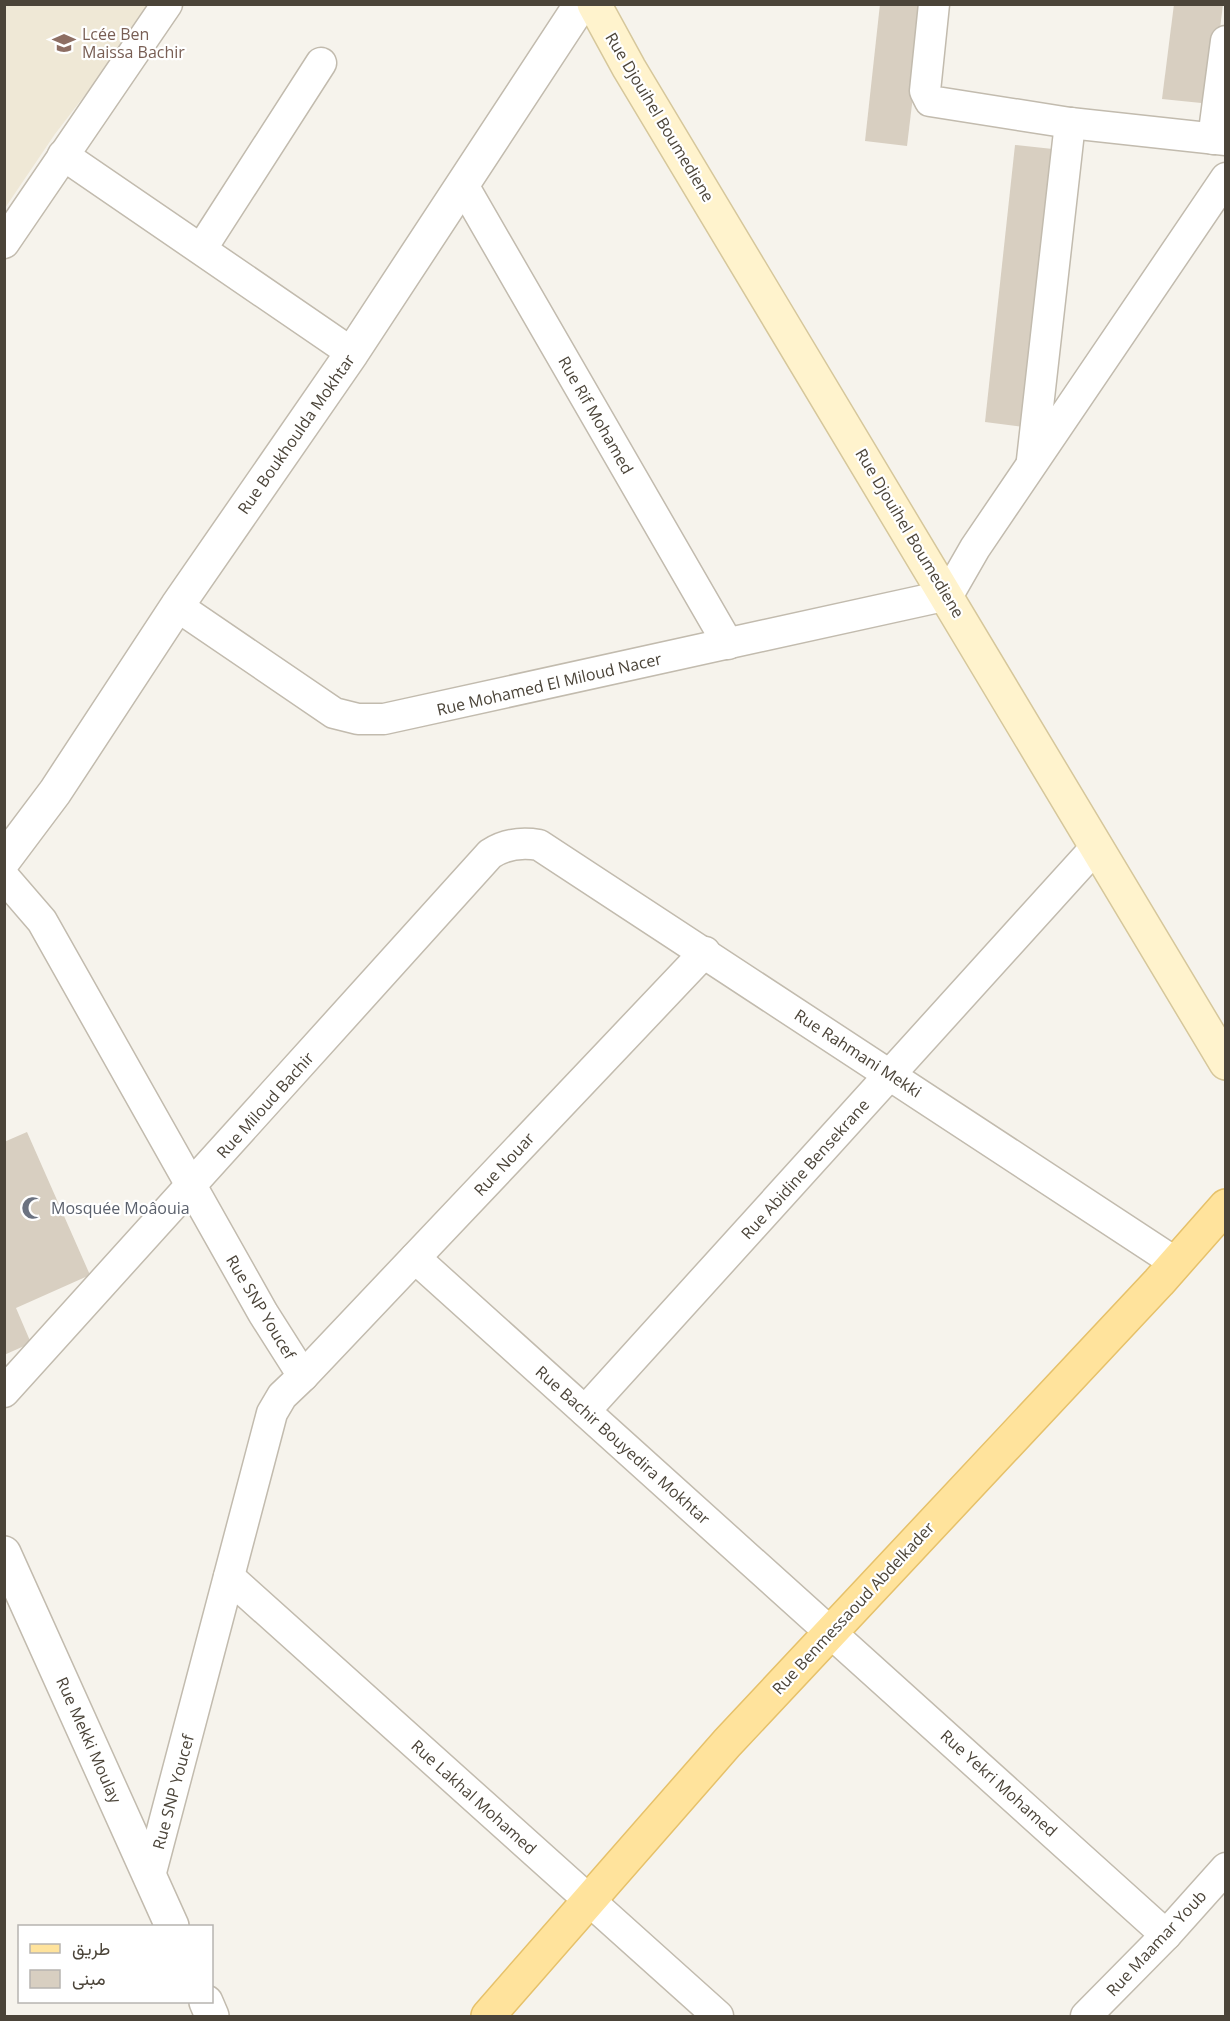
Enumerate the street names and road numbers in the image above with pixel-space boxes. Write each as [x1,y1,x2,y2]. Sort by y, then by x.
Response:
street label: Rue Djouihel Boumediene [601,28,719,206]
street label: Rue Boukhoulda Mokhtar [232,349,360,518]
street label: Rue Rif Mohamed [553,352,639,478]
street label: Rue Djouihel Boumediene [851,444,969,622]
street label: Rue Mohamed El Miloud Nacer [434,647,664,721]
street label: Rue Rahmani Mekki [790,1004,926,1102]
street label: Rue Miloud Bachir [211,1047,319,1163]
street label: Rue Abidine Bensekrane [736,1094,874,1244]
street label: Rue Nouar [469,1127,540,1201]
street label: Rue SNP Youcef [221,1251,302,1365]
street label: Rue Bachir Bouyedira Mokhtar [531,1361,715,1530]
street label: Rue Benmessaoud Abdelkader [767,1517,939,1699]
street label: Rue Mekki Moulay [51,1673,127,1807]
street label: Rue Yekri Mohamed [936,1725,1062,1841]
street label: Rue SNP Youcef [147,1731,199,1852]
street label: Rue Lakhal Mohamed [407,1735,541,1859]
street label: Rue Maamar Youb [1101,1885,1211,2001]

